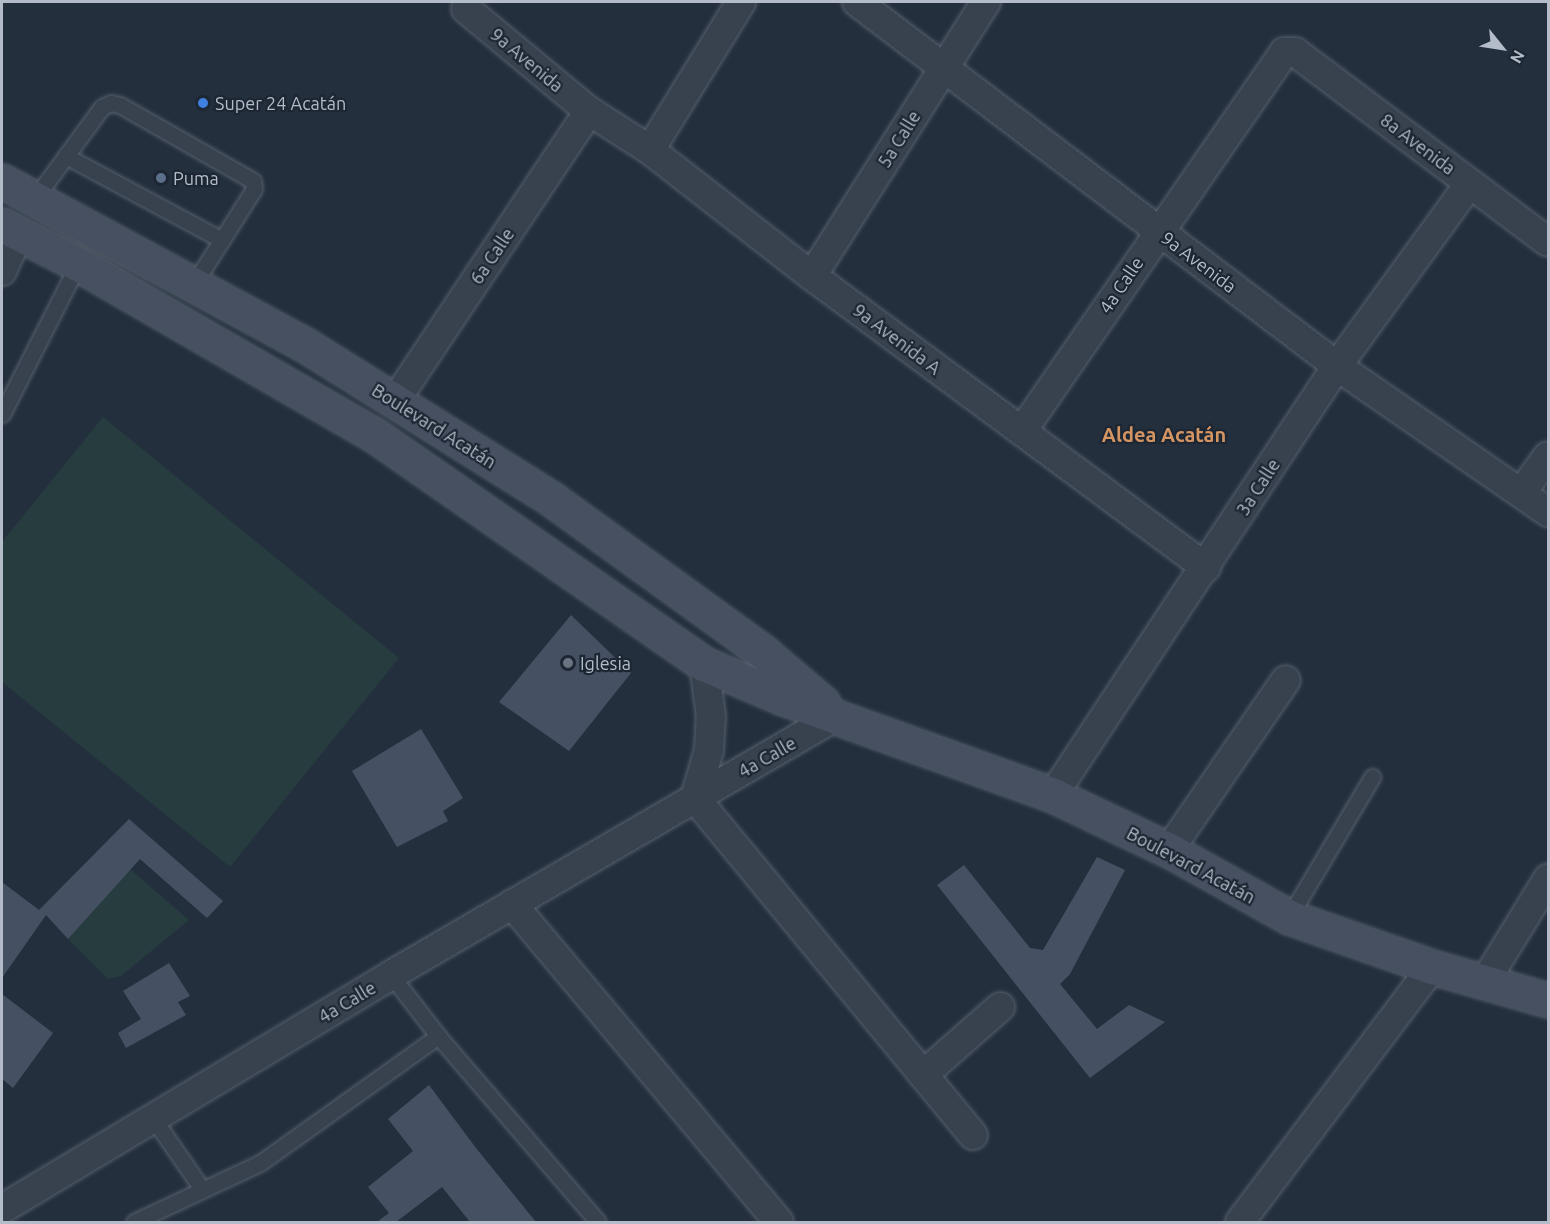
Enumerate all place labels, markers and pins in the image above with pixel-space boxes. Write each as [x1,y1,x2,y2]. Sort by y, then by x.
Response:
place label: Super 24 Acatán [215,92,346,114]
marker: Super 24 Acatán [196,96,210,110]
place label: Puma [173,167,219,189]
marker: Puma [154,171,168,185]
place label: Iglesia [580,652,631,674]
marker: Iglesia [561,656,575,670]

